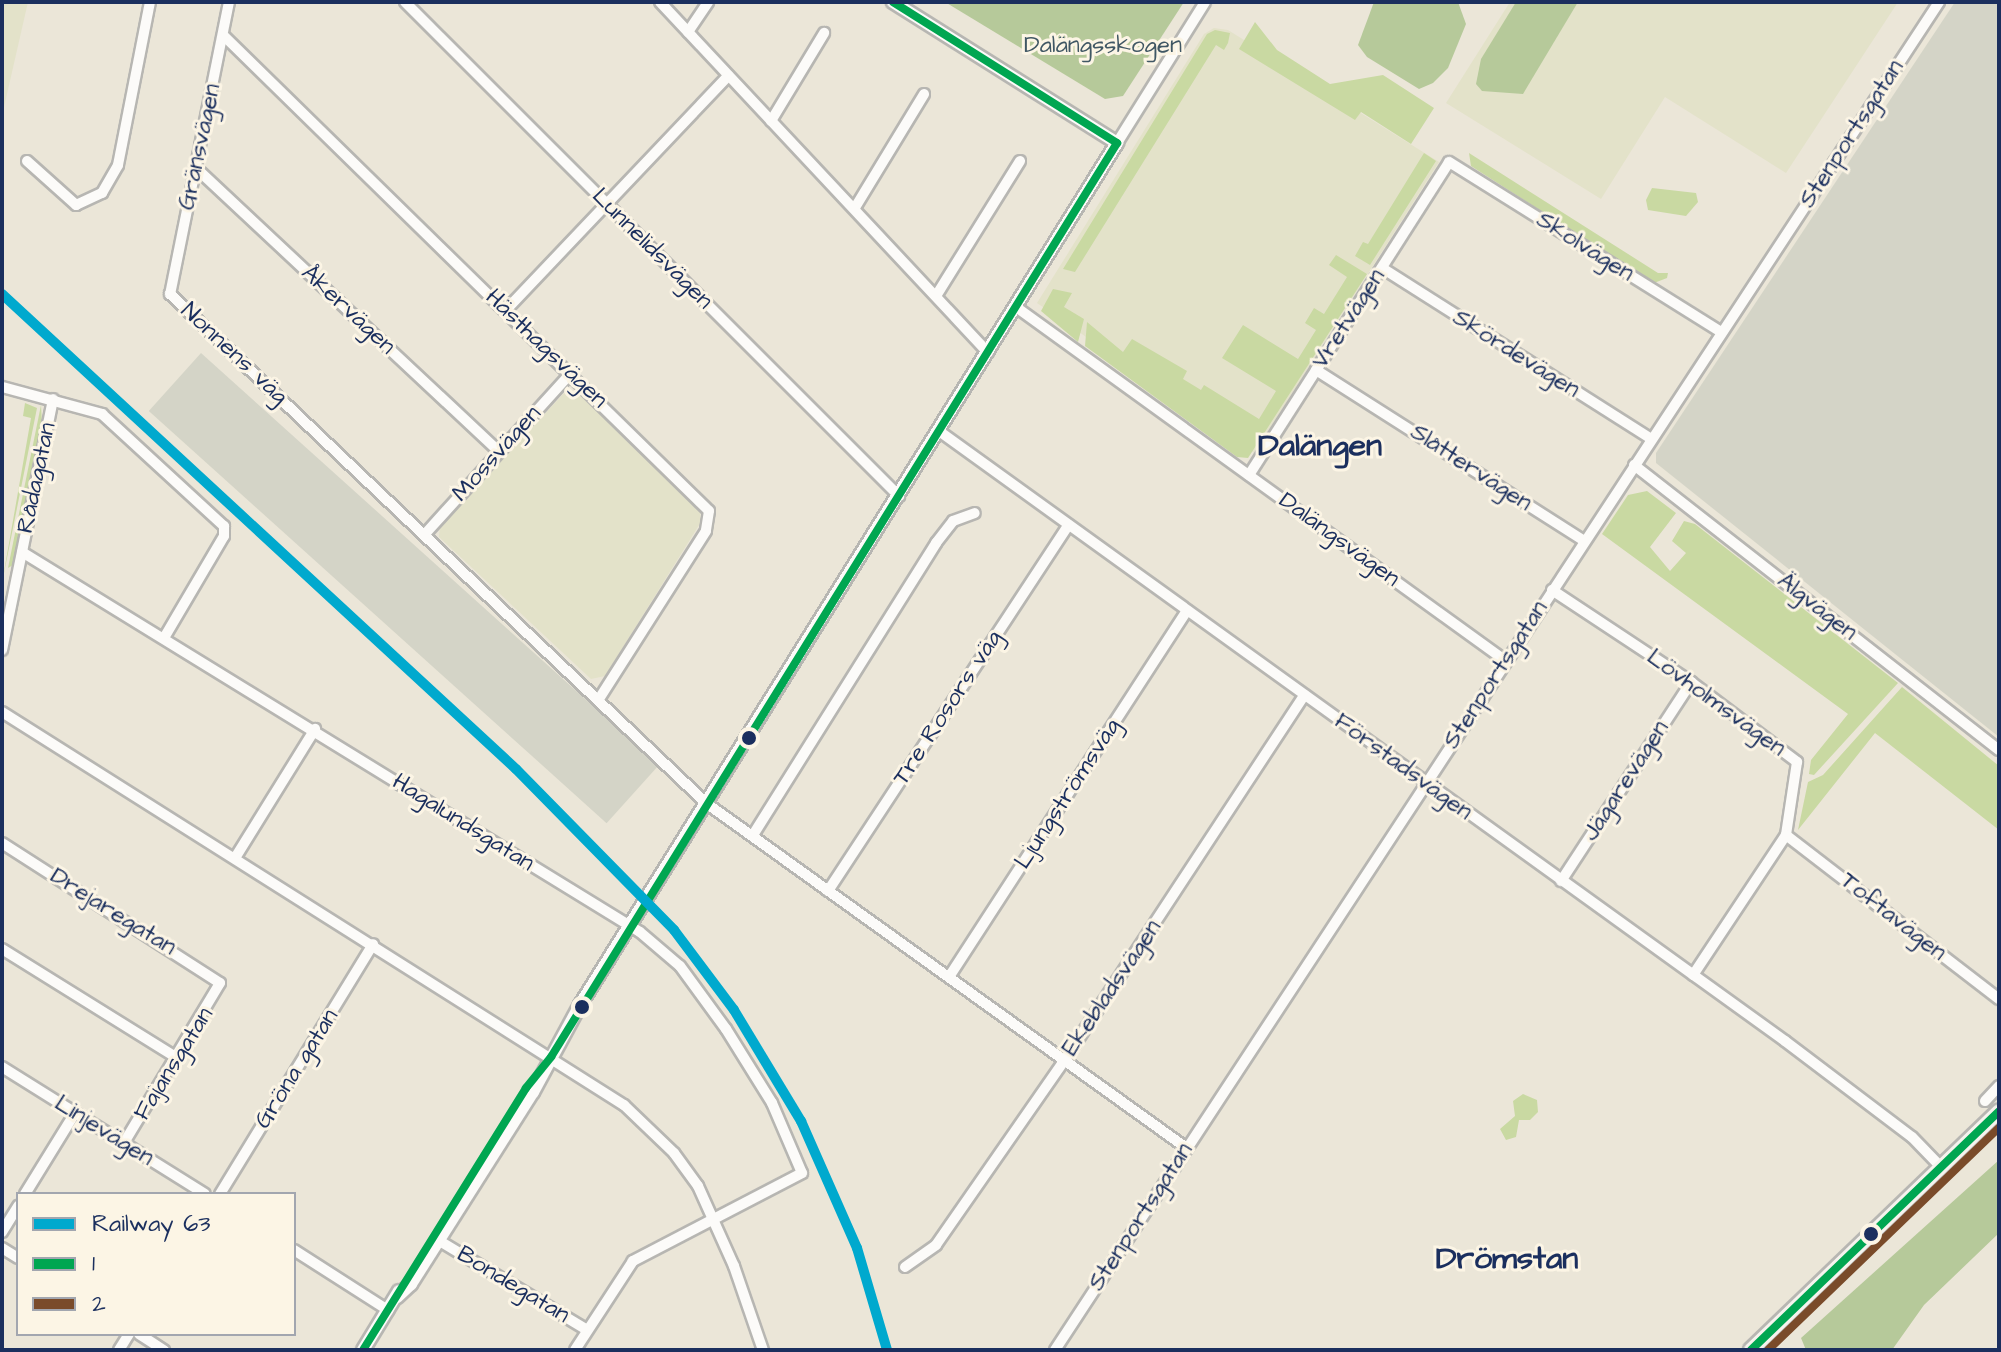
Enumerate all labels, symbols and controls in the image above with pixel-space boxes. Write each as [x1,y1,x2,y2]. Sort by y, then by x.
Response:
park label: Dalängsskogen [1024,32,1182,60]
street label: Stenportsgatan [1794,55,1910,213]
street label: Gränsvägen [173,81,227,213]
street label: Lunnelidsvägen [585,182,719,316]
street label: Skolvägen [1531,206,1639,288]
street label: Åkervägen [295,259,401,361]
street label: Vretvägen [1306,264,1392,374]
street label: Hästhagsvägen [479,283,613,415]
street label: Nonnens väg [174,297,294,411]
street label: Skördevägen [1447,304,1585,404]
street label: Mossvägen [446,400,548,508]
street label: Slåttervägen [1405,418,1537,518]
street label: Rådagatan [11,420,63,536]
district label: Dalängen [1258,427,1382,465]
street label: Dalängsvägen [1273,487,1405,593]
street label: Älgvägen [1771,567,1863,647]
street label: Stenportsgatan [1438,596,1554,754]
street label: Tre Rosors väg [887,625,1009,791]
street label: Lövholmsvägen [1641,643,1791,763]
street label: Förstadsvägen [1328,707,1478,827]
street label: Ljungströmsväg [1009,713,1127,875]
street label: Jägarevägen [1576,715,1676,847]
unlabelled marker [741,730,757,746]
street label: Hagalundsgatan [387,768,539,878]
street label: Drejaregatan [45,862,181,962]
street label: Toftavägen [1834,867,1952,967]
street label: Ekebladsvägen [1056,915,1168,1061]
unlabelled marker [574,999,590,1015]
street label: Fajansgatan [128,1002,220,1126]
street label: Gröna gatan [249,1004,345,1134]
street label: Linjevägen [49,1089,159,1173]
street label: Stenportsgatan [1083,1138,1199,1296]
legend [16,1192,296,1336]
text: Railway 63 [92,1207,210,1241]
unlabelled marker [1863,1226,1879,1242]
street label: Bondegatan [451,1240,575,1330]
district label: Drömstan [1436,1240,1578,1278]
text: 1 [92,1247,95,1281]
text: 2 [92,1287,106,1321]

